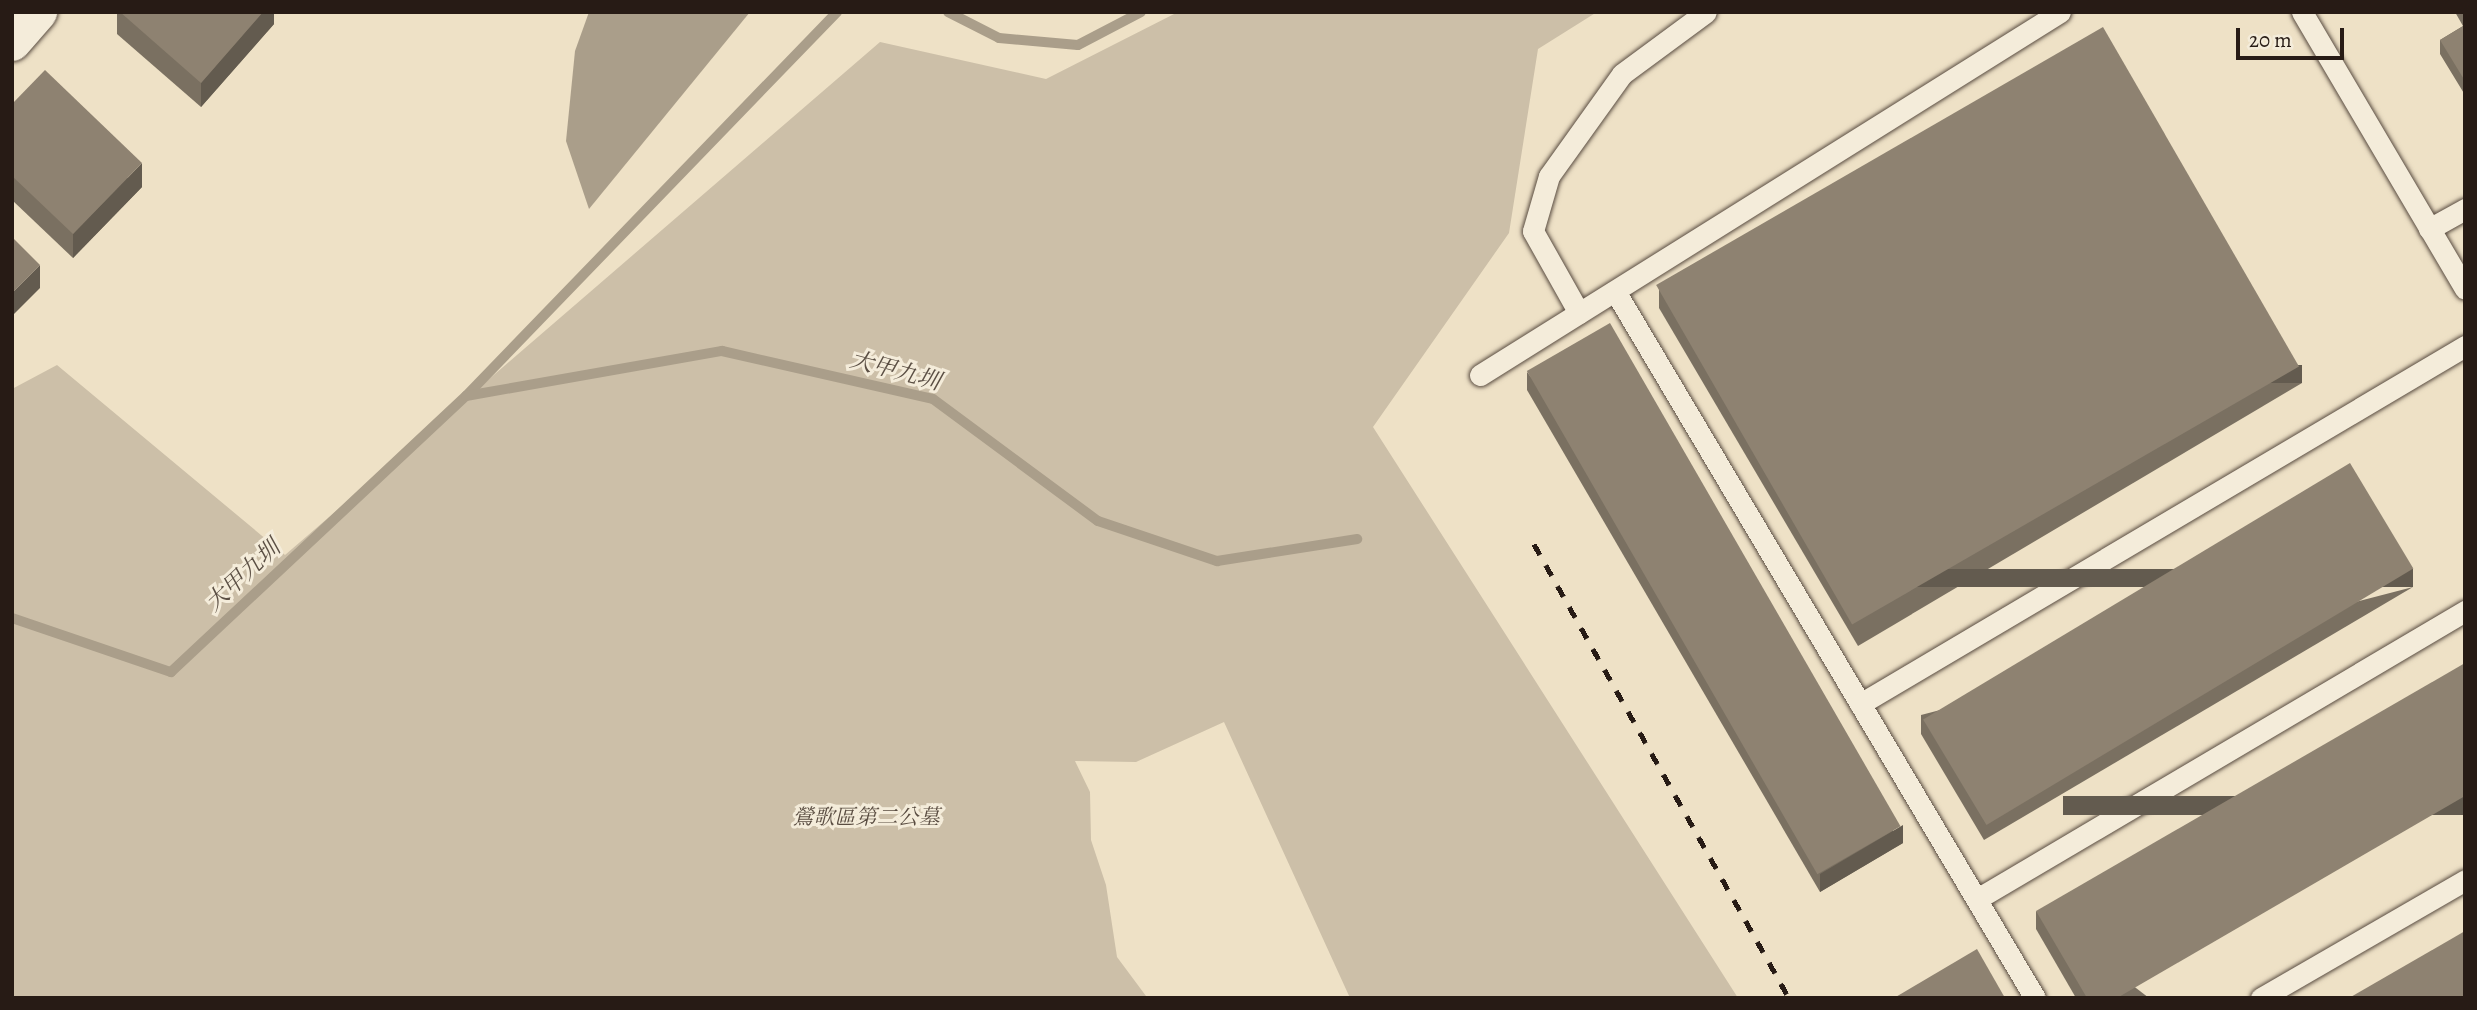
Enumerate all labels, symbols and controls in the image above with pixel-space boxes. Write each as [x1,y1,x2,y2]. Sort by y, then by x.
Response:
scale bar [2239,14,2348,58]
text: 20 m [2249,26,2292,54]
water label: 大甲九圳 [847,346,943,396]
water label: 大甲九圳 [200,535,286,617]
park label: 鶯歌區第二公墓 [793,804,939,830]

